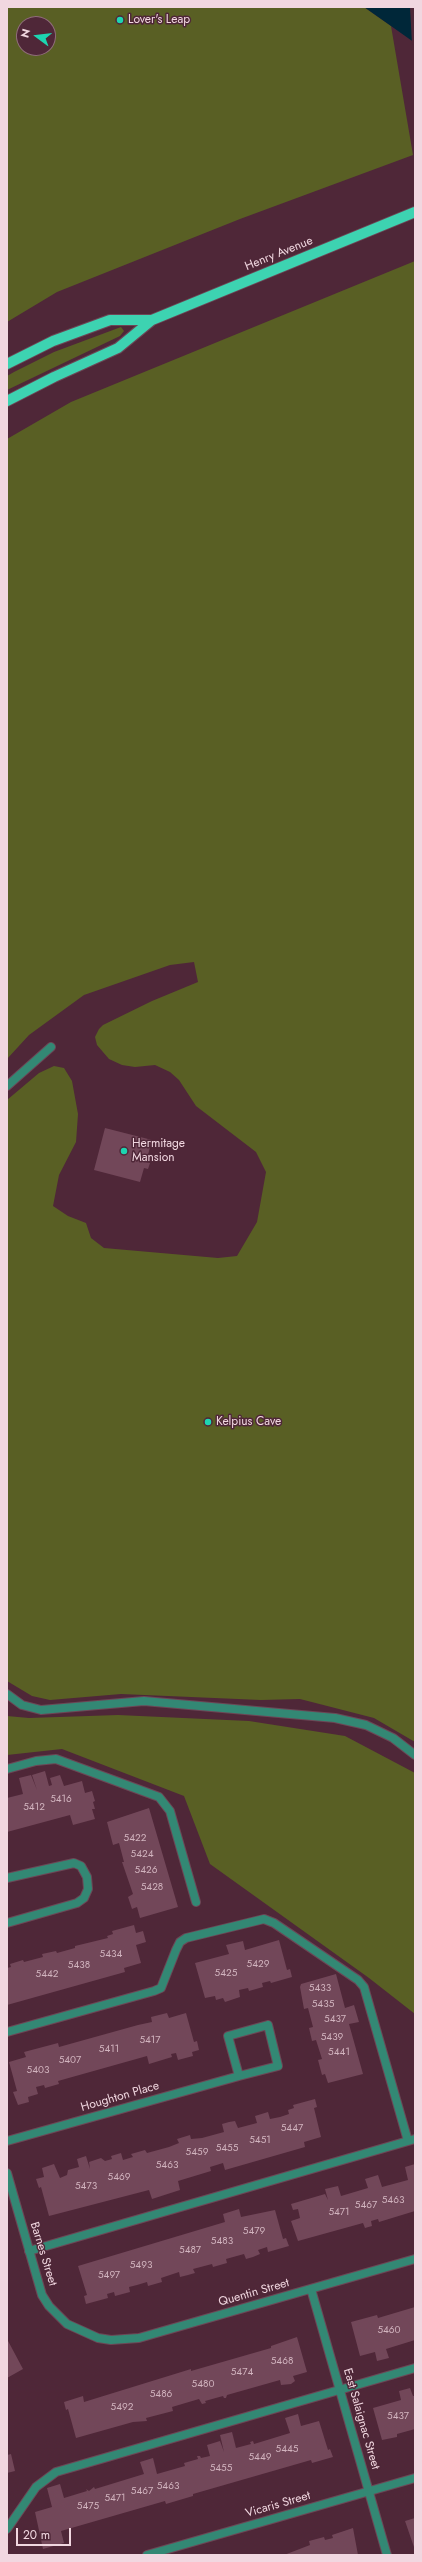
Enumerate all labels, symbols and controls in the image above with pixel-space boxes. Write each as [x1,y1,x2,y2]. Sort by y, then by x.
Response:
place label: Lover's Leap [128,13,190,27]
marker: Lover's Leap [115,15,125,25]
north arrow [16,16,56,56]
text: N [17,27,34,39]
street label: Henry Avenue [243,234,315,274]
place label: Hermitage Mansion [132,1137,185,1165]
marker: Hermitage Mansion [119,1146,129,1156]
place label: Kelpius Cave [216,1415,281,1429]
marker: Kelpius Cave [203,1417,213,1427]
house number: 5416 [50,1794,72,1806]
house number: 5412 [23,1802,45,1814]
house number: 5422 [124,1833,146,1845]
house number: 5424 [131,1849,153,1861]
house number: 5426 [135,1865,157,1877]
house number: 5428 [141,1882,163,1894]
house number: 5434 [100,1949,122,1961]
house number: 5429 [247,1959,269,1971]
house number: 5438 [68,1960,90,1972]
house number: 5425 [215,1968,237,1980]
house number: 5442 [36,1969,58,1981]
house number: 5433 [309,1983,331,1995]
house number: 5435 [312,1999,334,2011]
house number: 5437 [324,2014,346,2026]
house number: 5439 [321,2032,343,2044]
house number: 5417 [139,2035,161,2047]
house number: 5411 [99,2044,119,2056]
house number: 5441 [328,2047,350,2059]
house number: 5407 [59,2055,81,2067]
house number: 5403 [27,2065,49,2077]
street label: Houghton Place [79,2079,161,2115]
house number: 5447 [281,2123,303,2135]
house number: 5451 [249,2135,271,2147]
house number: 5455 [216,2143,238,2155]
house number: 5459 [186,2147,208,2159]
house number: 5463 [156,2160,178,2172]
house number: 5469 [108,2172,130,2184]
house number: 5473 [75,2181,97,2193]
house number: 5463 [382,2195,404,2207]
house number: 5467 [355,2200,377,2212]
house number: 5471 [328,2207,350,2219]
street label: Barnes Street [26,2220,60,2288]
house number: 5479 [243,2226,265,2238]
house number: 5483 [211,2236,233,2248]
house number: 5487 [179,2245,201,2257]
house number: 5493 [130,2260,152,2272]
house number: 5497 [98,2270,120,2282]
street label: Quentin Street [217,2276,291,2310]
house number: 5460 [377,2325,401,2337]
house number: 5468 [271,2356,293,2368]
house number: 5474 [231,2367,253,2379]
street label: East Salaignac Street [340,2367,382,2471]
house number: 5480 [192,2379,214,2391]
house number: 5486 [150,2389,172,2401]
house number: 5492 [111,2402,133,2414]
house number: 5437 [387,2411,409,2423]
house number: 5445 [276,2444,298,2456]
house number: 5449 [248,2452,272,2464]
house number: 5455 [210,2463,232,2475]
house number: 5463 [157,2481,179,2493]
house number: 5467 [131,2486,153,2498]
street label: Vicaris Street [244,2489,312,2521]
house number: 5471 [104,2493,126,2505]
house number: 5475 [77,2501,99,2513]
scale bar [18,2520,73,2546]
text: 20 m [23,2526,50,2544]

